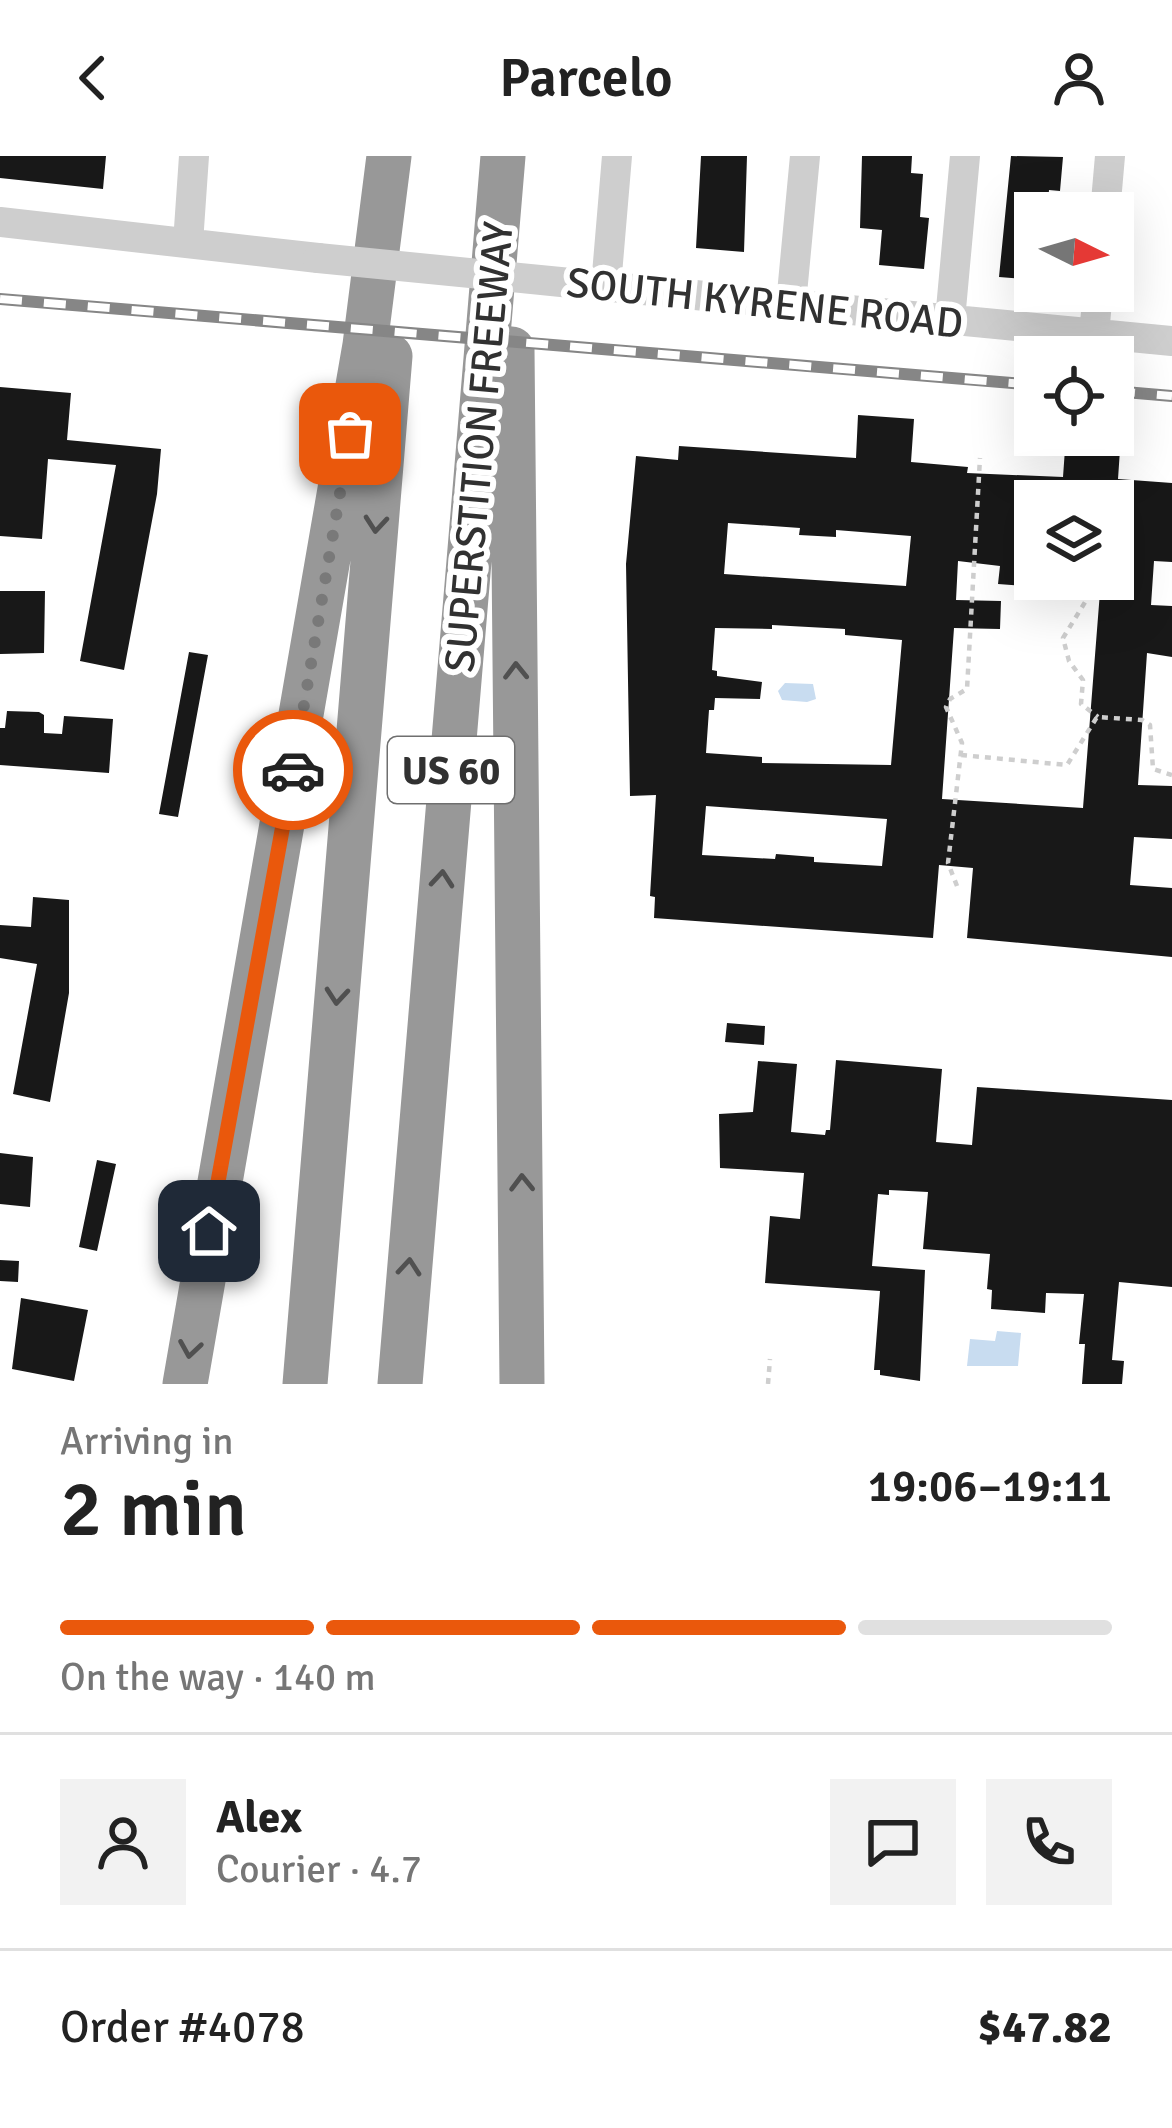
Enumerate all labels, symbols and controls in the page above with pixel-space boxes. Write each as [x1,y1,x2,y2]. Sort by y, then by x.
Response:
icon: back [60,45,126,111]
text: Parcelo [499,45,673,112]
icon: person [1046,45,1112,111]
north arrow [1014,192,1134,312]
map controls [1014,192,1134,600]
street label: SUPERSTITION FREEWAY [434,220,525,674]
street label: SOUTH KYRENE ROAD [564,257,966,350]
button: locate [1014,336,1134,456]
pin [299,383,401,485]
icon: bag [317,401,383,467]
button: layers [1014,480,1134,600]
one-way arrow [364,515,389,534]
one-way arrow [503,661,529,679]
courier [233,710,353,830]
icon: car [260,737,326,803]
road number: US 60 [388,737,514,803]
one-way arrow [429,869,454,888]
one-way arrow [325,987,350,1006]
one-way arrow [509,1173,535,1191]
pin [158,1180,260,1282]
icon: home [176,1198,242,1264]
one-way arrow [396,1257,422,1276]
one-way arrow [179,1339,204,1359]
text: Arriving in [60,1417,234,1465]
text: 19:06–19:11 [868,1459,1112,1514]
text: 2 min [60,1462,247,1558]
text: On the way · 140 m [60,1653,376,1701]
button: person [60,1779,186,1905]
button: chat [830,1779,956,1905]
button: phone [986,1779,1112,1905]
text: Alex [216,1790,302,1845]
text: Courier · 4.7 [216,1845,422,1893]
text: Order #4078 [60,2000,305,2055]
text: $47.82 [978,2000,1112,2055]

